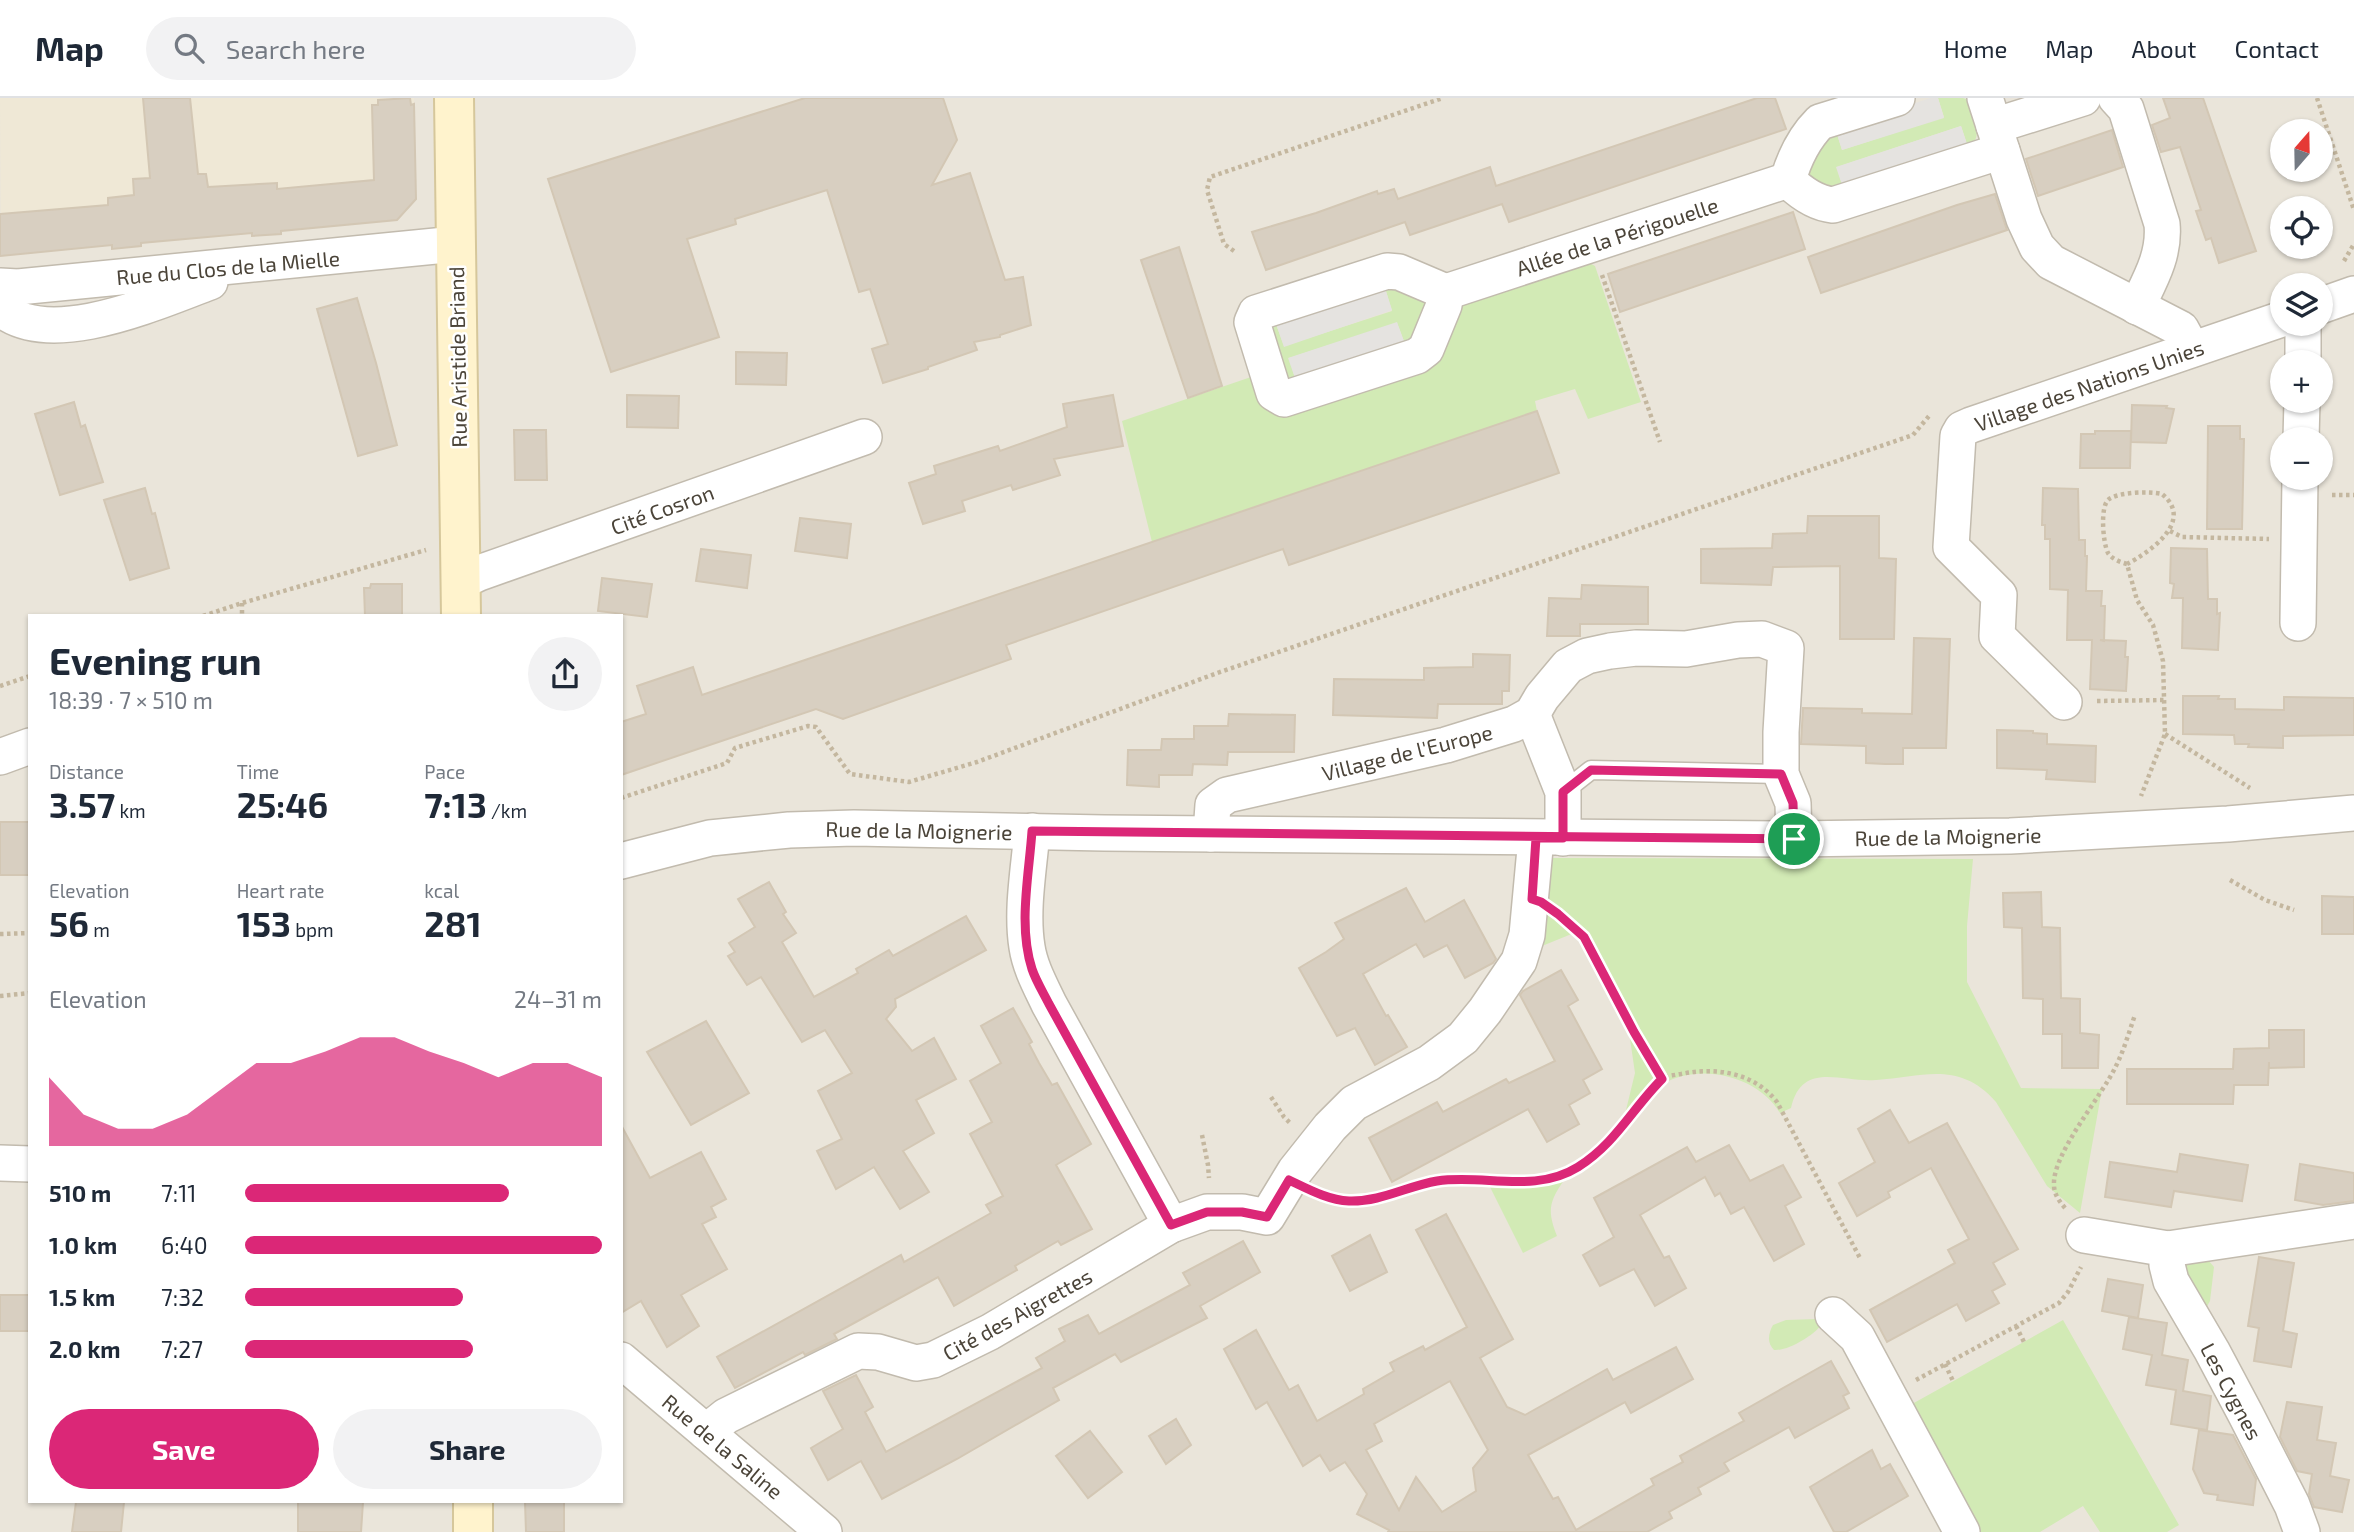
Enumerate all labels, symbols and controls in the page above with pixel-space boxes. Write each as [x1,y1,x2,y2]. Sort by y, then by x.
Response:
search box [146,17,636,80]
text: Map [35,28,104,68]
icon: search [170,29,208,67]
text: Search here [226,33,365,64]
text: Home [1944,34,2007,63]
text: Map [2045,34,2093,63]
text: About [2131,34,2197,63]
text: Contact [2235,34,2319,63]
north arrow [2270,119,2333,182]
map controls [2270,119,2333,490]
street label: Allée de la Périgouelle [1513,192,1721,280]
button: locate [2270,196,2333,259]
street label: Rue du Clos de la Mielle [115,245,341,289]
street label: Rue Aristide Briand [443,266,471,448]
button: layers [2270,273,2333,336]
street label: Village des Nations Unies [1971,334,2207,436]
button: + [2270,350,2333,413]
button: − [2270,427,2333,490]
street label: Cité Cosron [607,479,717,539]
text: Evening run [49,637,262,683]
button: share [528,637,602,711]
text: 18:39 · 7 × 510 m [49,686,213,714]
street label: Village de l'Europe [1319,719,1495,785]
text: Distance [49,760,124,783]
text: Time [237,760,279,783]
text: Pace [424,760,465,783]
text: 3.57 [49,783,115,825]
text: 25:46 [237,783,328,825]
text: 7:13 [424,783,487,825]
text: km [115,799,146,822]
text: /km [487,799,527,822]
pin [1764,809,1824,869]
street label: Rue de la Moignerie [825,816,1013,844]
icon: arrive [1775,820,1813,858]
street label: Rue de la Moignerie [1854,822,2042,850]
text: Elevation [49,879,130,902]
text: Heart rate [237,879,325,902]
text: kcal [424,879,459,902]
text: 56 [49,902,89,944]
text: 153 [237,902,291,944]
text: 281 [424,902,482,944]
text: m [89,918,110,941]
text: bpm [291,918,334,941]
text: Elevation [49,985,147,1013]
text: 24–31 m [514,985,602,1013]
text: 510 m [49,1179,111,1207]
text: 7:11 [161,1179,197,1207]
text: 1.0 km [49,1231,117,1259]
text: 6:40 [161,1231,208,1259]
street label: Cité des Aigrettes [938,1263,1096,1365]
text: 1.5 km [49,1283,115,1311]
text: 7:32 [161,1283,204,1311]
text: 2.0 km [49,1335,121,1363]
text: 7:27 [161,1335,203,1363]
street label: Les Cygnes [2196,1338,2268,1444]
street label: Rue de la Saline [658,1388,788,1504]
button: Save [49,1409,319,1489]
button: Share [333,1409,602,1489]

